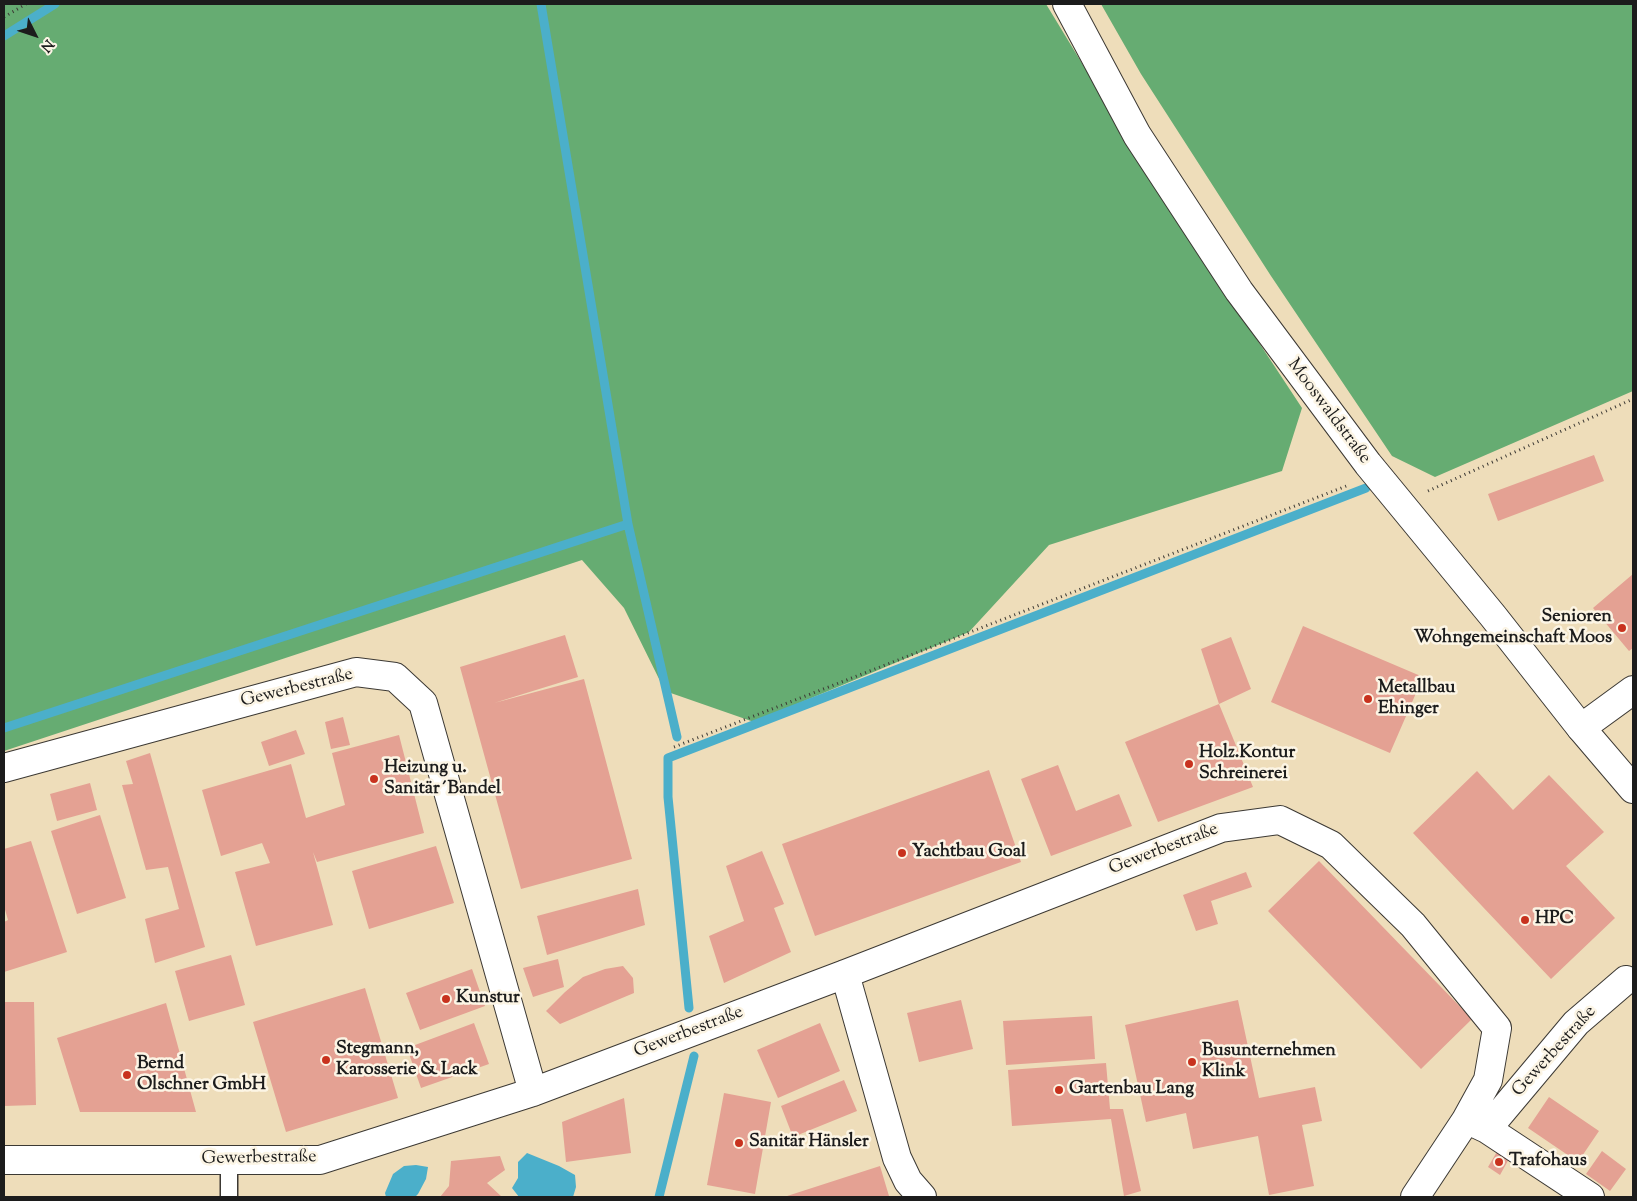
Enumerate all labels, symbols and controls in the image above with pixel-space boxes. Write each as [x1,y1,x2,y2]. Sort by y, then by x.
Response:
north arrow [10,10,60,60]
text: N [35,34,58,56]
street label: Mooswaldstraße [1281,355,1375,469]
place label: Senioren Wohngemeinschaft Moos [1414,607,1612,650]
marker: Senioren Wohngemeinschaft Moos [1616,622,1628,634]
street label: Gewerbestraße [239,665,355,713]
place label: Metallbau Ehinger [1378,678,1455,721]
marker: Metallbau Ehinger [1362,693,1374,705]
place label: Holz.Kontur Schreinerei [1199,743,1295,786]
place label: Heizung u. Sanitär´Bandel [384,758,501,801]
marker: Holz.Kontur Schreinerei [1183,758,1195,770]
marker: Heizung u. Sanitär´Bandel [368,773,380,785]
street label: Gewerbestraße [1106,819,1222,881]
place label: Yachtbau Goal [912,842,1026,864]
marker: Yachtbau Goal [896,847,908,859]
place label: HPC [1535,909,1574,931]
marker: HPC [1519,914,1531,926]
place label: Kunstur [456,988,520,1010]
marker: Kunstur [440,993,452,1005]
street label: Gewerbestraße [631,1002,747,1064]
street label: Gewerbestraße [1508,1002,1602,1102]
place label: Stegmann, Karosserie & Lack [336,1039,478,1082]
place label: Busunternehmen Klink [1202,1041,1336,1084]
place label: Bernd Olschner GmbH [137,1054,266,1096]
marker: Stegmann, Karosserie & Lack [320,1054,332,1066]
marker: Busunternehmen Klink [1186,1056,1198,1068]
marker: Bernd Olschner GmbH [121,1069,133,1081]
place label: Gartenbau Lang [1069,1079,1194,1101]
marker: Gartenbau Lang [1053,1084,1065,1096]
place label: Sanitär Hänsler [749,1132,869,1154]
marker: Sanitär Hänsler [733,1137,745,1149]
street label: Gewerbestraße [201,1147,317,1171]
place label: Trafohaus [1509,1151,1587,1173]
marker: Trafohaus [1493,1156,1505,1168]

